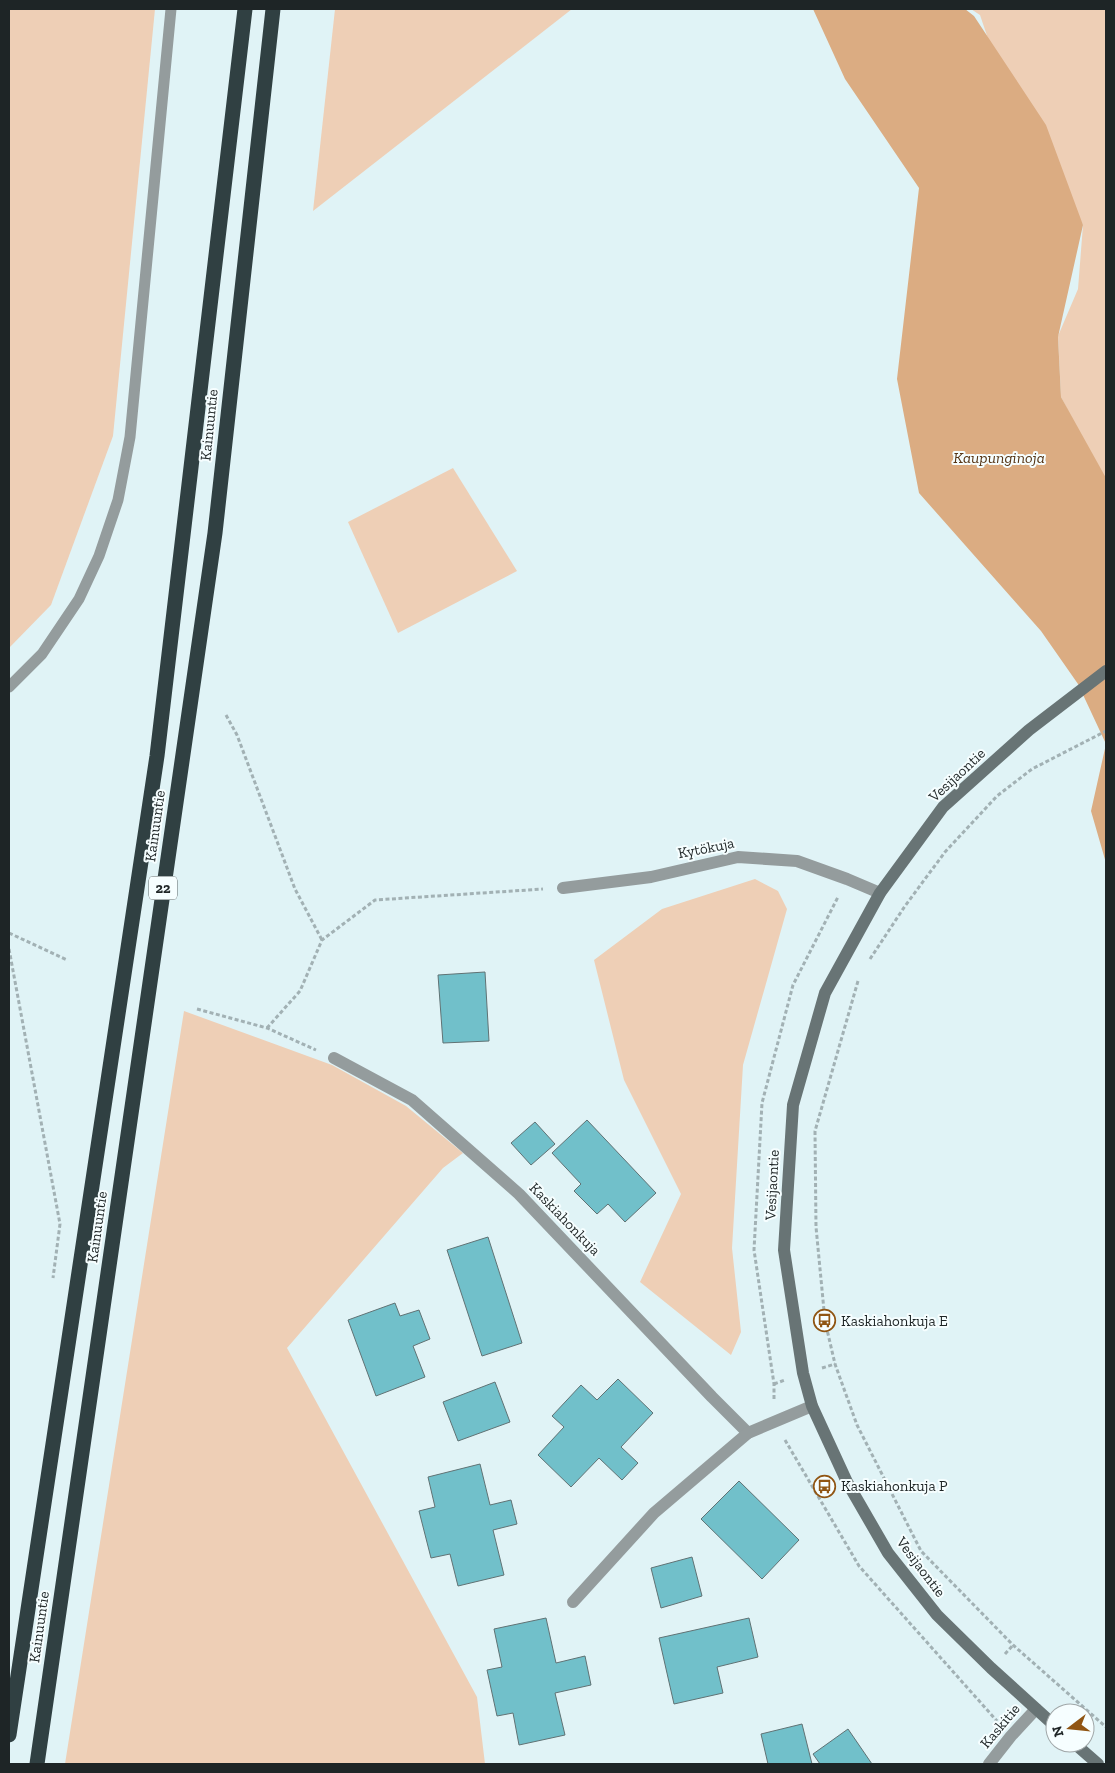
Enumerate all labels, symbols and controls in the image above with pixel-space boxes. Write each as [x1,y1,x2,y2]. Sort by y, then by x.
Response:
street label: Kainuuntie [196,388,222,462]
water label: Kaupunginoja [953,448,1045,467]
street label: Vesijaontie [924,744,989,806]
street label: Kainuuntie [141,789,169,863]
street label: Kytökuja [676,834,736,862]
road number: 22 [149,876,177,900]
street label: Vesijaontie [761,1149,783,1222]
street label: Kaskiahonkuja [526,1179,604,1259]
street label: Kainuuntie [83,1190,111,1264]
bus stop icon: Kaskiahonkuja E [813,1309,837,1333]
place label: Kaskiahonkuja E [841,1312,948,1330]
bus stop icon: Kaskiahonkuja P [813,1474,837,1498]
place label: Kaskiahonkuja P [841,1477,948,1495]
street label: Vesijaontie [892,1533,949,1601]
street label: Kainuuntie [25,1590,53,1664]
street label: Kaskitie [976,1700,1024,1752]
north arrow [1045,1703,1095,1753]
text: N [1048,1724,1068,1739]

